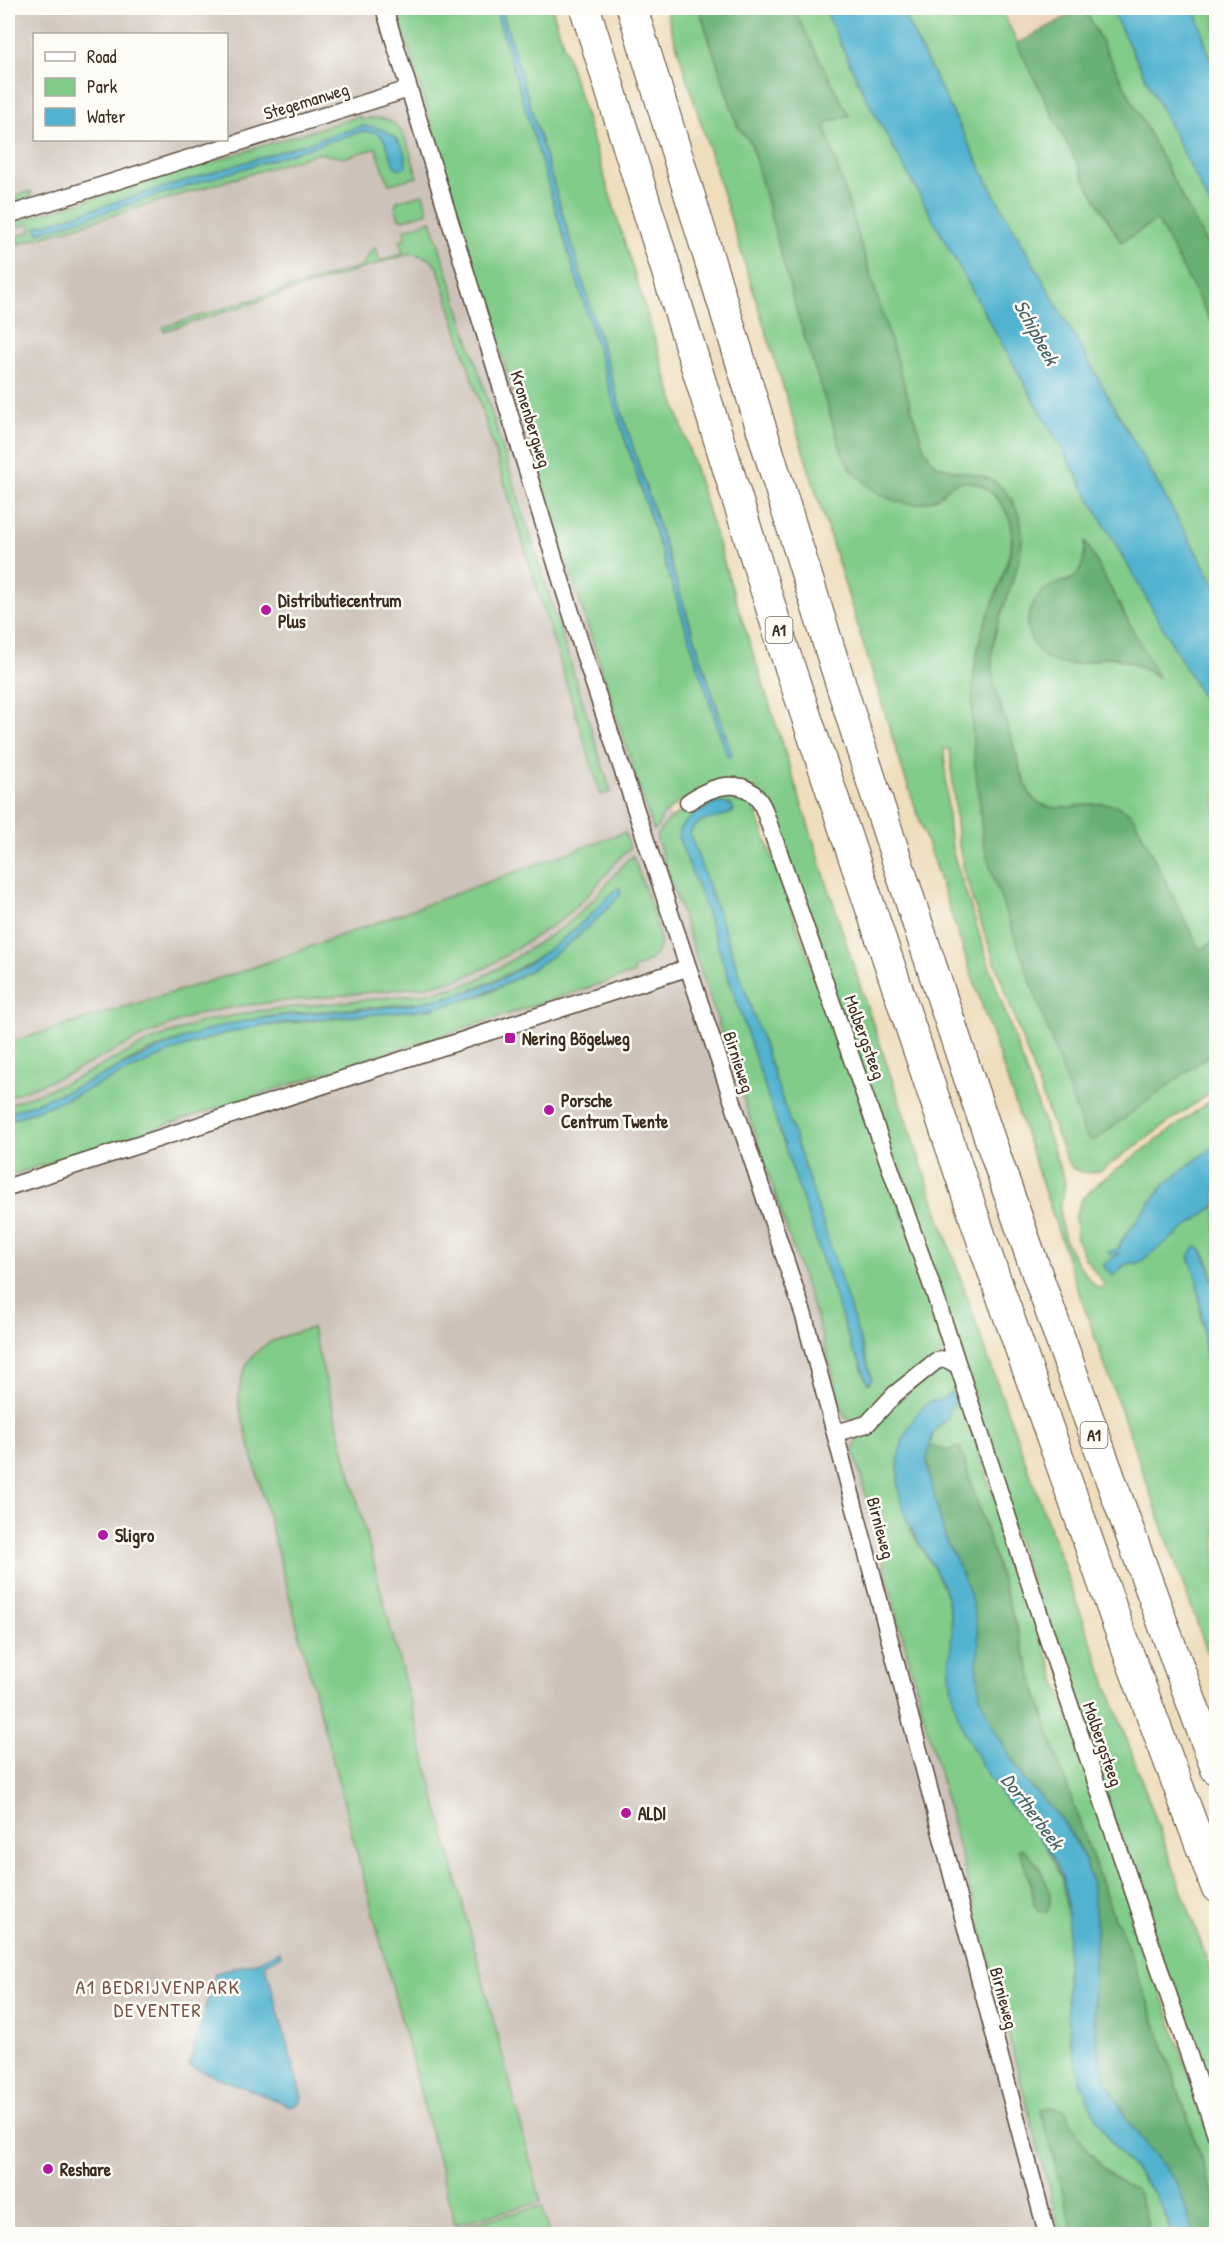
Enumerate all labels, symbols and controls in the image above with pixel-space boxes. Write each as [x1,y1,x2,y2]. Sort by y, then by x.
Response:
legend [33,33,228,141]
text: Road [87,44,117,69]
text: Park [87,74,118,99]
street label: Stegemanweg [260,76,352,126]
text: Water [87,104,125,129]
water label: Schipbeek [1007,294,1067,371]
street label: Kronenbergweg [504,368,558,470]
place label: Distributiecentrum Plus [278,588,402,634]
marker: Distributiecentrum Plus [259,603,273,617]
road number: A1 [766,617,792,643]
street label: Molbergsteeg [838,992,892,1082]
place label: Nering Bögelweg [522,1026,630,1052]
street label: Birnieweg [717,1028,761,1096]
marker: Nering Bögelweg [503,1031,517,1045]
place label: Porsche Centrum Twente [561,1088,669,1134]
marker: Porsche Centrum Twente [542,1103,556,1117]
road number: A1 [1080,1422,1108,1448]
street label: Birnieweg [861,1494,901,1562]
place label: Sligro [115,1523,155,1549]
marker: Sligro [96,1528,110,1542]
street label: Molbergsteeg [1077,1698,1129,1790]
water label: Dortherbeek [996,1767,1071,1856]
place label: ALDI [638,1801,666,1826]
marker: ALDI [619,1806,633,1820]
street label: Birnieweg [984,1964,1024,2032]
district label: A1 BEDRIJVENPARK DEVENTER [76,1973,240,2023]
place label: Reshare [60,2157,112,2182]
marker: Reshare [41,2162,55,2176]

